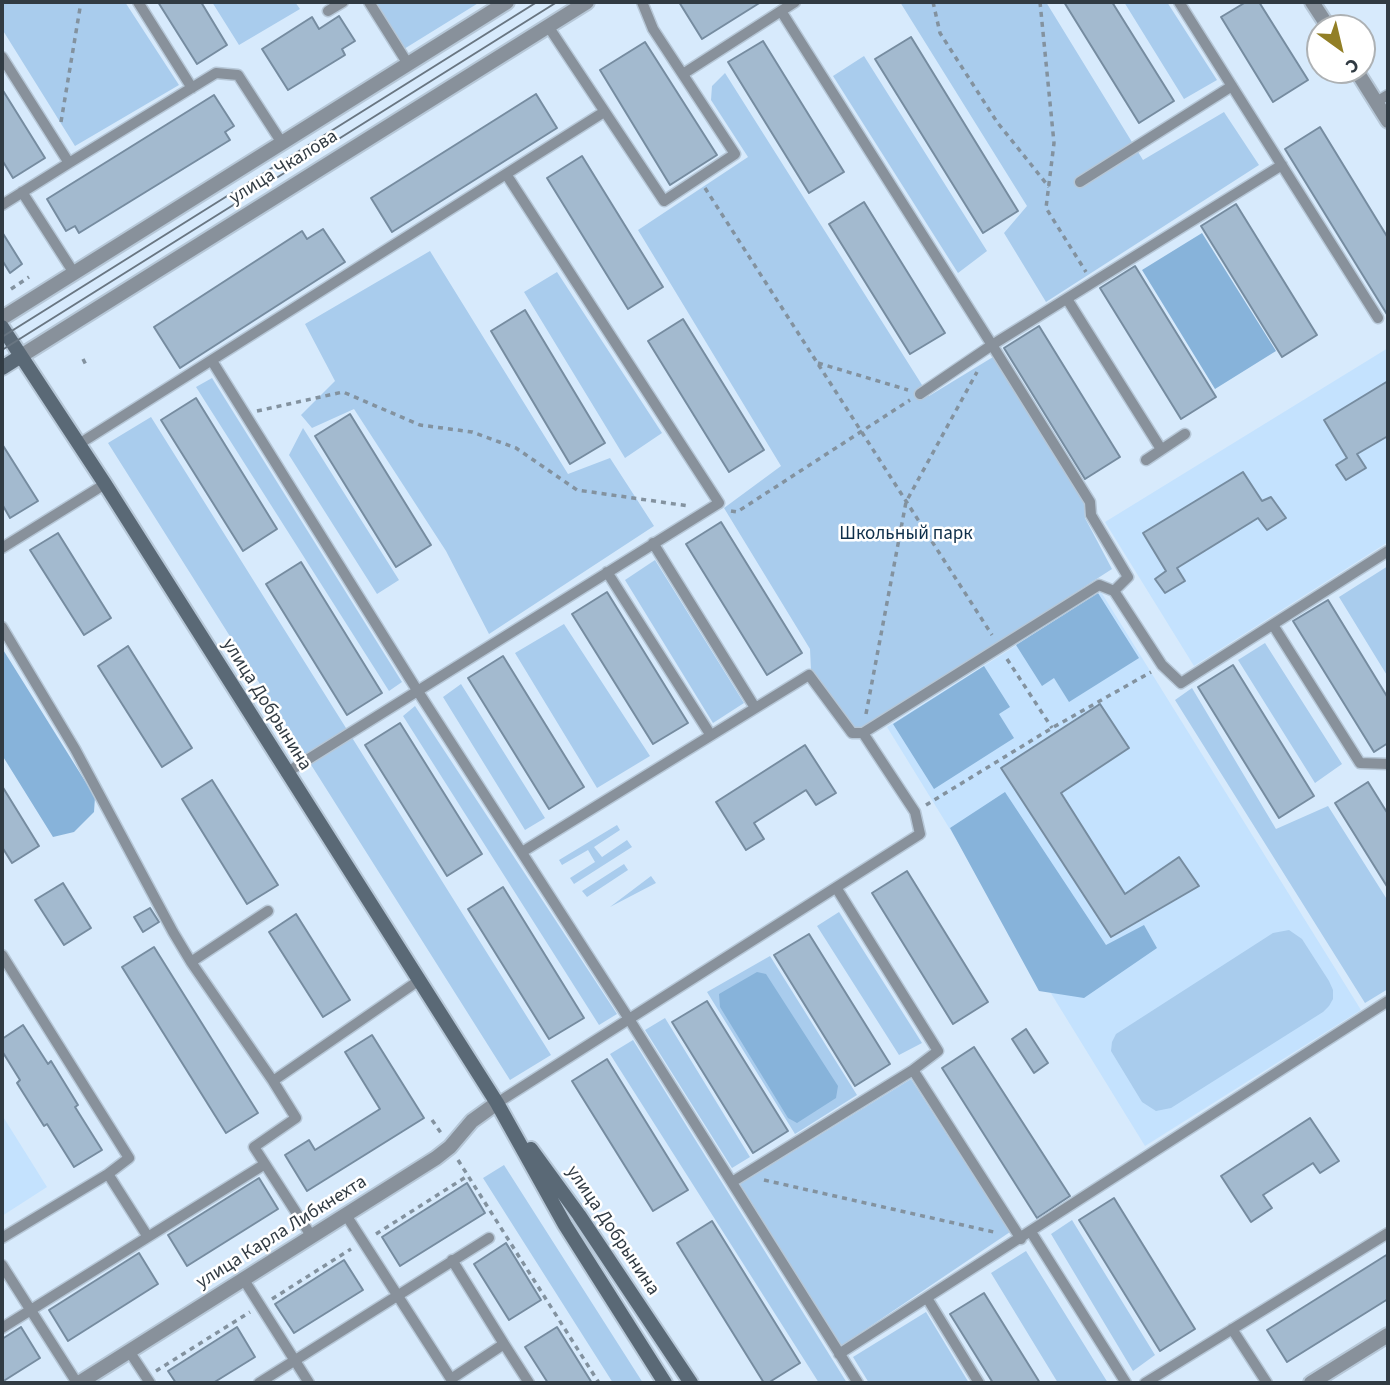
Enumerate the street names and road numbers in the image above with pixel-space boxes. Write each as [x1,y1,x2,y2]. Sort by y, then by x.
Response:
street label: улица Чкалова [226,126,342,210]
street label: улица Добрынина [216,635,316,775]
street label: улица Добрынина [560,1162,664,1300]
street label: улица Карла Либкнехта [193,1171,371,1295]

